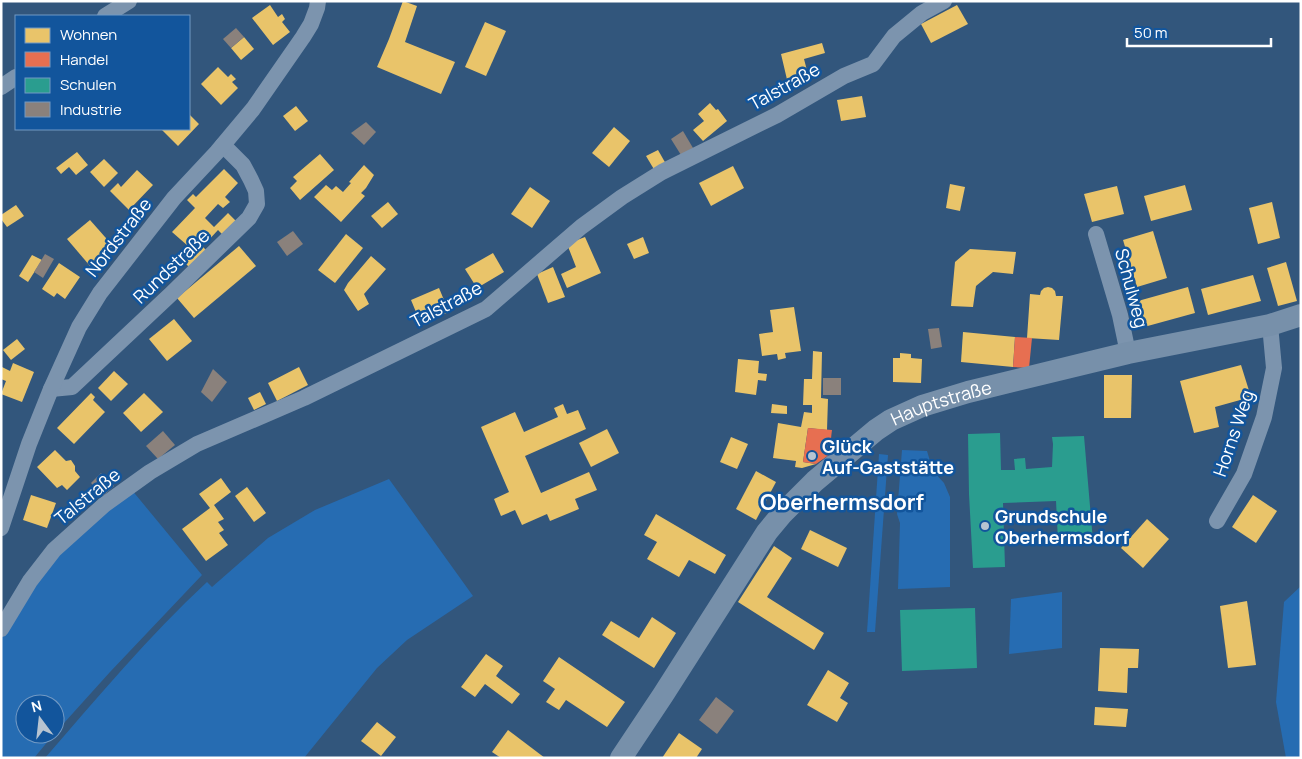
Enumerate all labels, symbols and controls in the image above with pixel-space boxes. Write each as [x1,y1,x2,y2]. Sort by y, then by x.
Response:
legend [15,15,190,130]
scale bar [1127,15,1271,47]
text: 50 m [1134,22,1168,43]
text: Wohnen [60,24,117,45]
text: Handel [60,49,109,70]
street label: Talstraße [744,57,824,115]
text: Schulen [60,74,116,95]
text: Industrie [60,99,122,120]
street label: Nordstraße [80,193,156,281]
street label: Rundstraße [128,224,214,308]
street label: Schulweg [1110,246,1154,330]
street label: Talstraße [406,275,486,333]
street label: Hauptstraße [887,375,994,431]
street label: Horns Weg [1207,386,1259,480]
place label: Glück Auf-Gaststätte [822,434,954,479]
marker: Glück Auf-Gaststätte [806,450,818,462]
street label: Talstraße [49,462,125,530]
district label: Oberhermsdorf [760,487,925,517]
place label: Grundschule Oberhermsdorf [995,504,1129,549]
marker: Grundschule Oberhermsdorf [979,520,991,532]
north arrow [15,694,65,744]
text: N [29,695,44,716]

